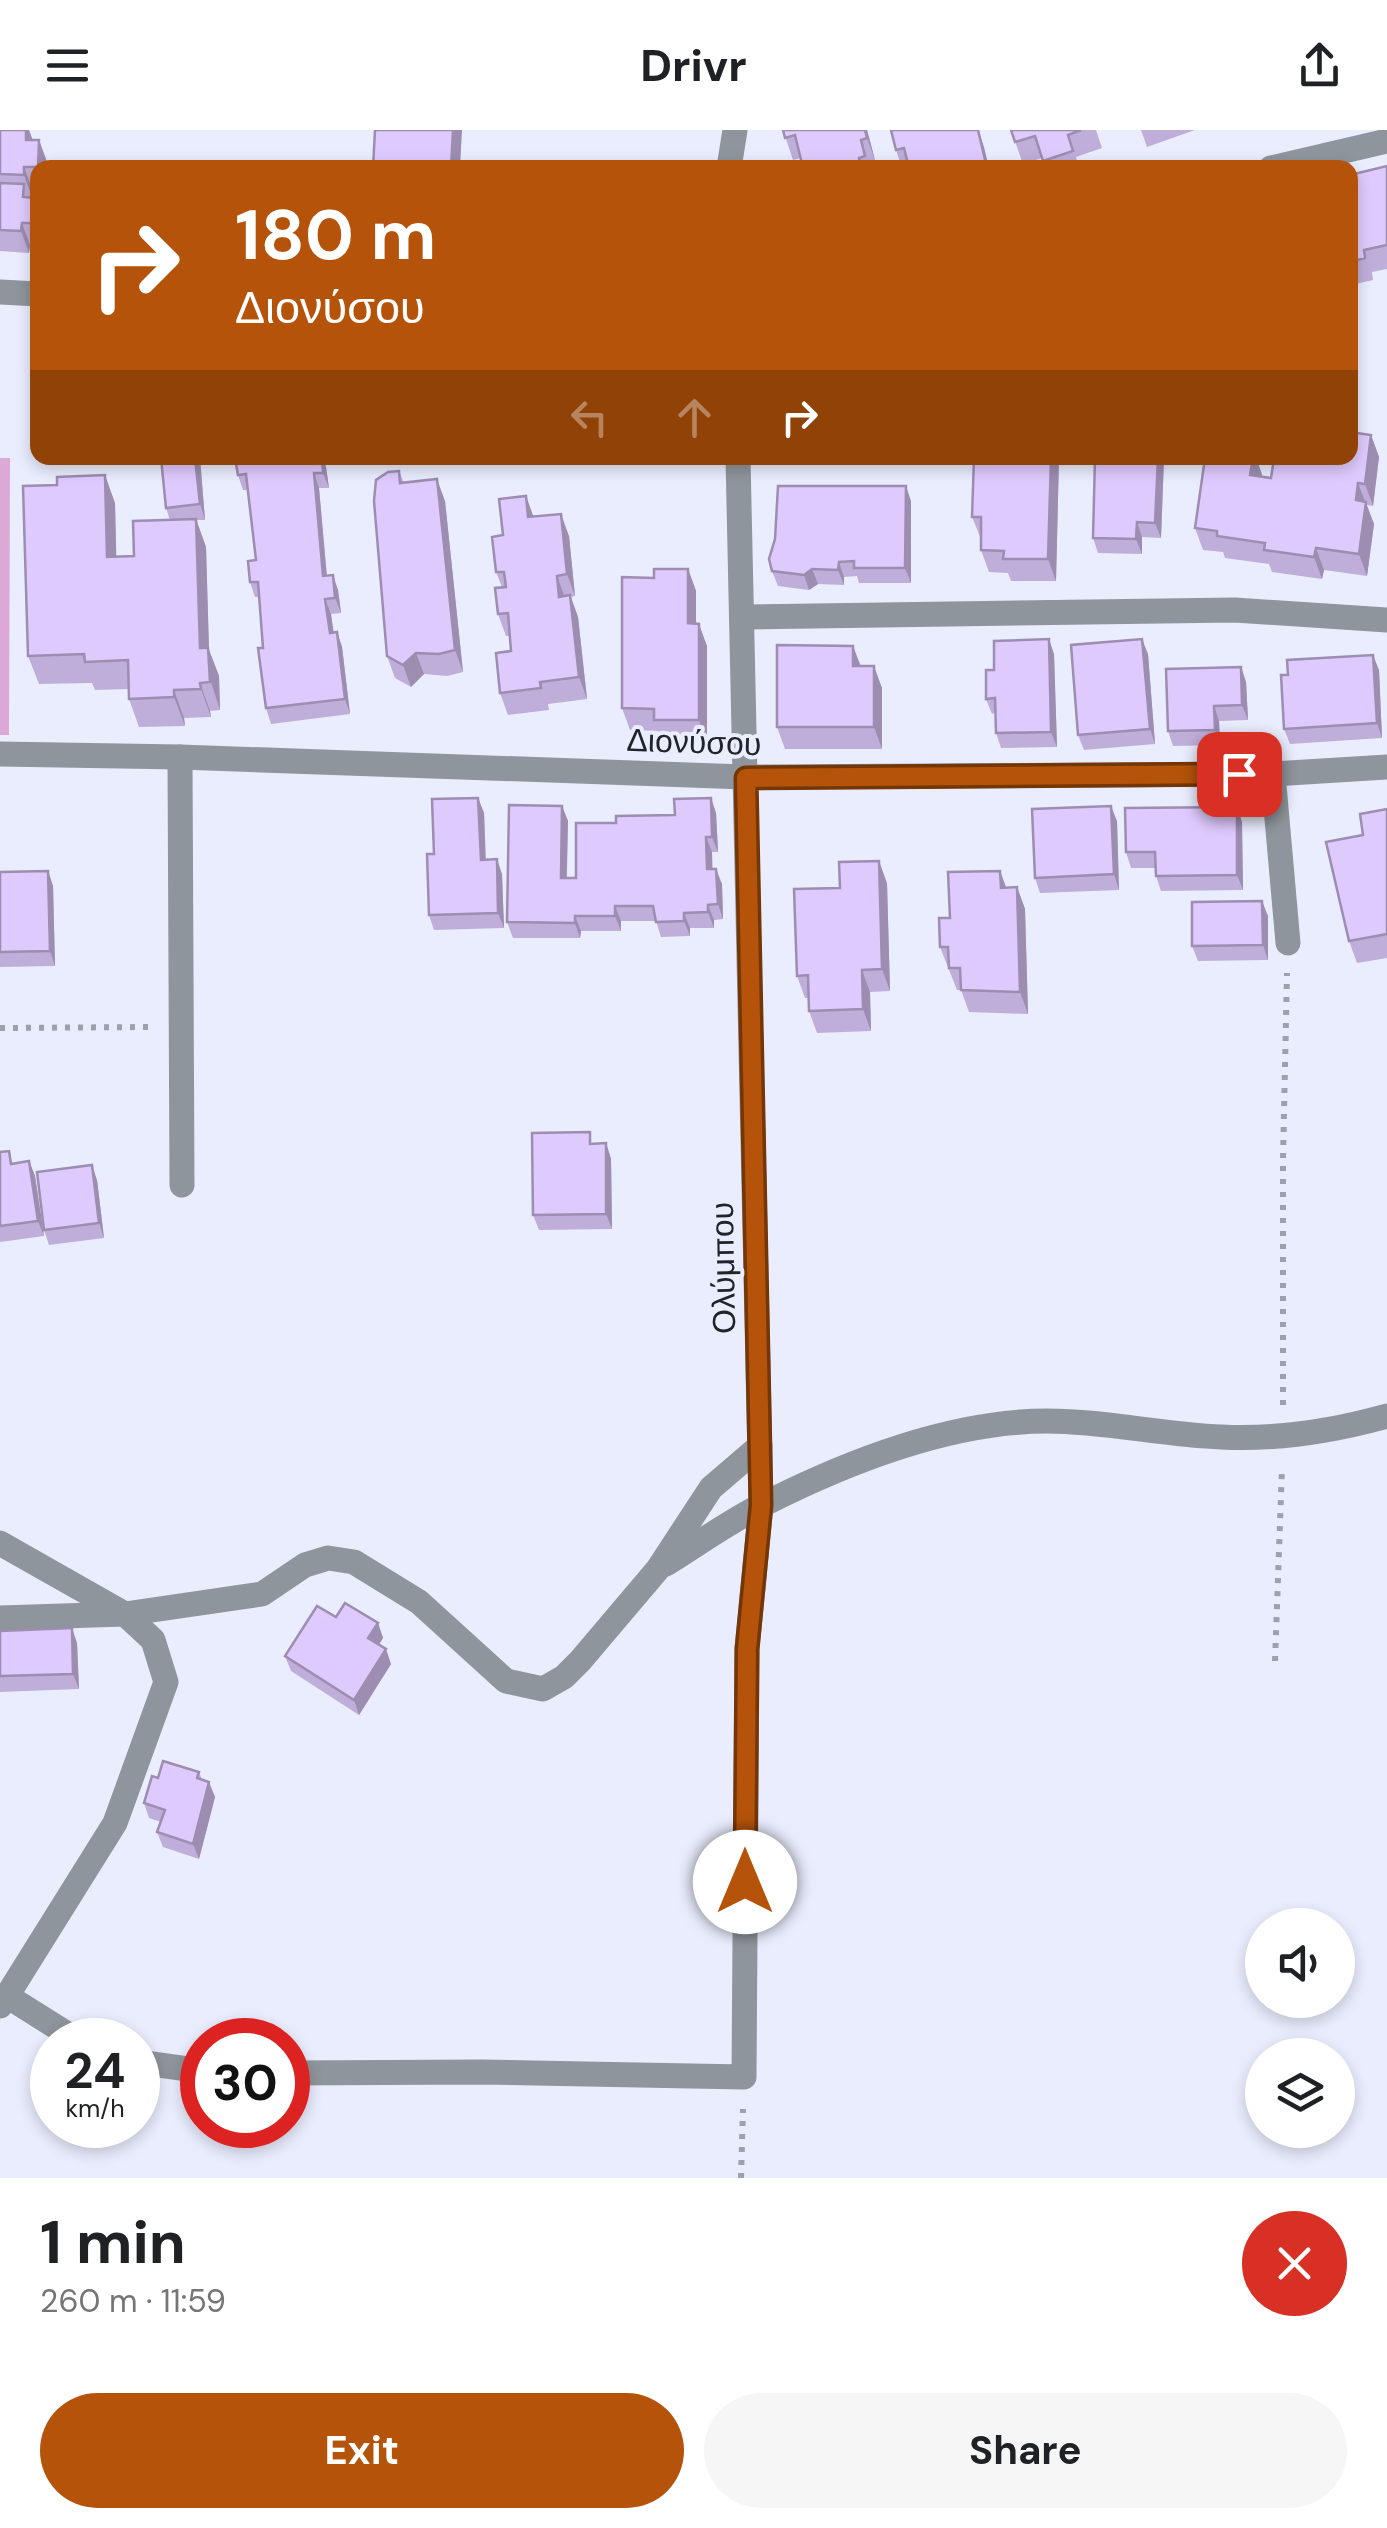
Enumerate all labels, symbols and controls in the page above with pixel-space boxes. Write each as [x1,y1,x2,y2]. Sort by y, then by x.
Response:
text: Drivr [640,36,747,95]
icon: menu [40,38,95,93]
icon: share [1292,38,1347,93]
text: 180 m [235,190,436,281]
icon: right [70,200,200,330]
text: Διονύσου [235,278,425,337]
icon: left [562,390,617,445]
icon: ahead [667,390,722,445]
icon: right [772,390,827,445]
street label: Διονύσου [626,719,762,765]
pin [1197,732,1282,817]
icon: arrive [1212,747,1267,802]
street label: Ολύμπου [701,1202,745,1334]
position arrow [693,1830,797,1934]
map controls [1245,1908,1355,2148]
button: sound [1245,1908,1355,2018]
speed limit sign: 30 [180,2018,310,2148]
text: 24 [65,2038,126,2104]
button: layers [1245,2038,1355,2148]
text: km/h [65,2092,125,2125]
text: 1 min [40,2203,186,2282]
button: close [1242,2211,1347,2316]
text: 260 m · 11:59 [40,2280,226,2322]
button: Exit [40,2393,684,2508]
button: Share [704,2393,1347,2508]

